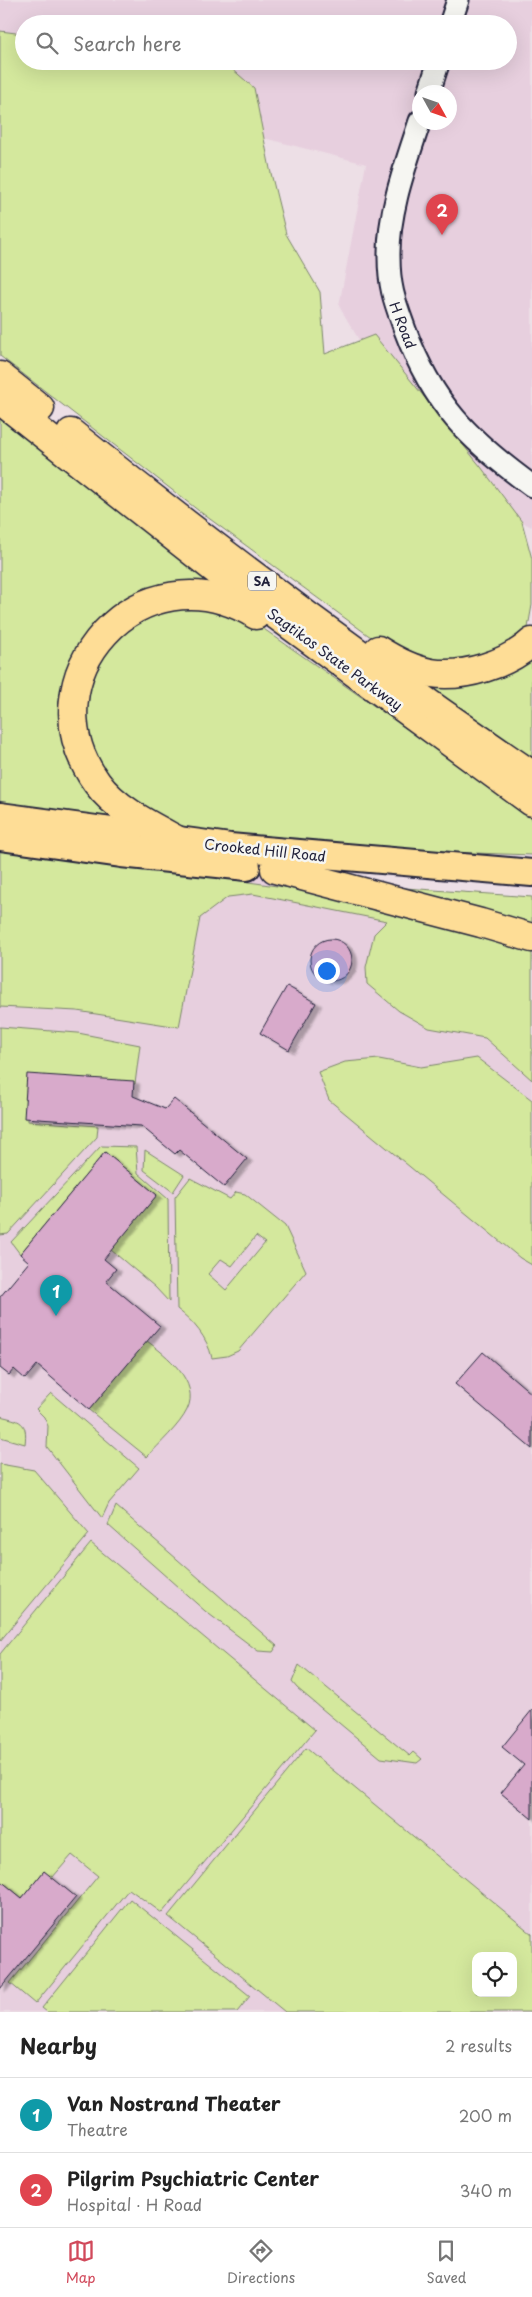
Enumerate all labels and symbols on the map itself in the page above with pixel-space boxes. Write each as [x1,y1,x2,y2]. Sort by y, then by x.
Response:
north arrow [412,85,457,130]
pin: 2 [426,194,458,235]
street label: H Road [384,298,422,352]
road number: SA [248,572,276,590]
street label: Sagtikos State Parkway [263,603,407,715]
street label: Crooked Hill Road [203,833,327,867]
your location [314,958,340,984]
pin: 1 [40,1275,72,1316]

